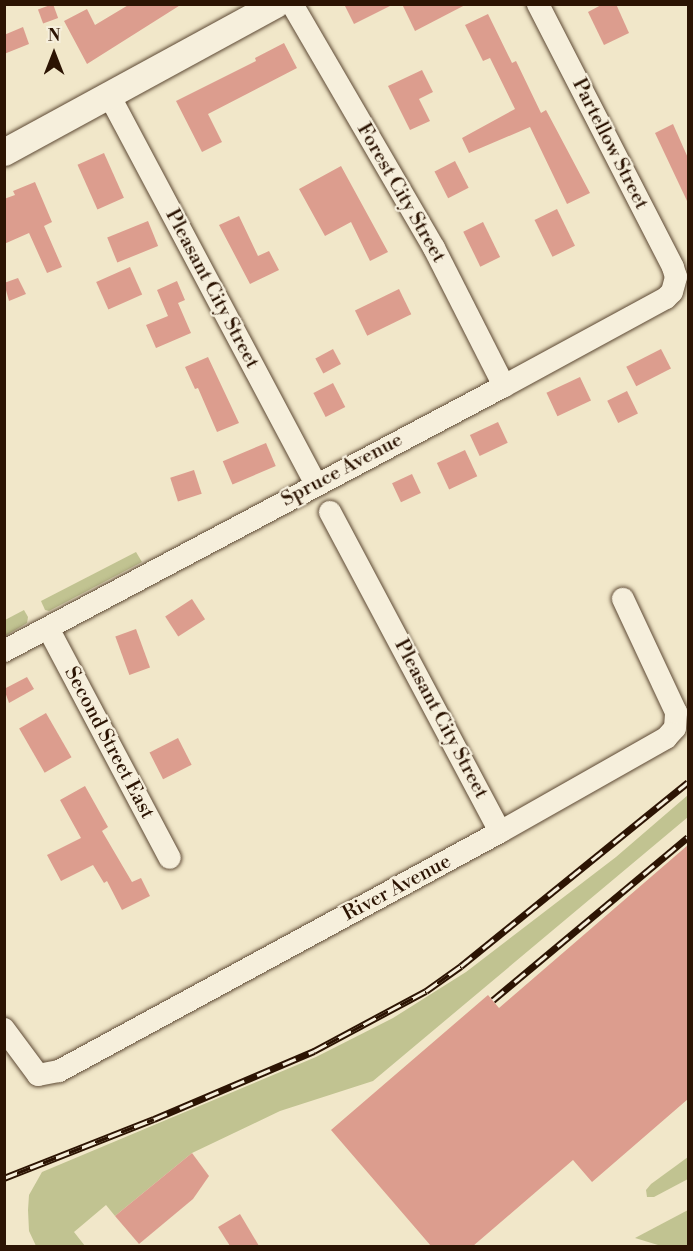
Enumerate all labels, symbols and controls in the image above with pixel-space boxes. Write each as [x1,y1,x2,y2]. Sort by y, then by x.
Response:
north arrow [24,24,84,84]
text: N [48,26,60,46]
street label: Partellow Street [567,74,653,214]
street label: Forest City Street [351,119,451,267]
street label: Pleasant City Street [160,205,264,373]
street label: Spruce Avenue [277,428,407,512]
street label: Pleasant City Street [389,635,493,803]
street label: Second Street East [59,663,159,823]
street label: River Avenue [339,850,455,926]

